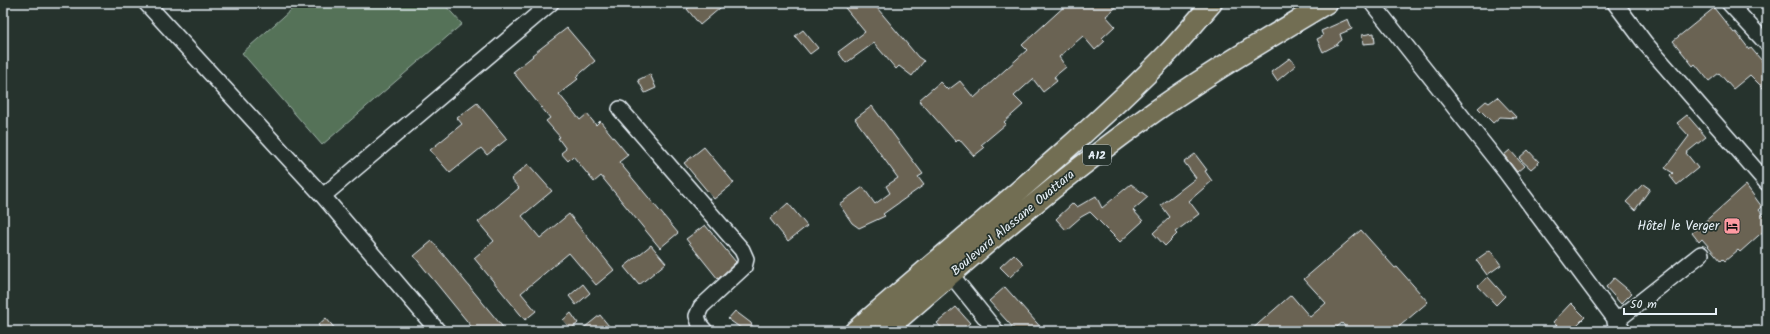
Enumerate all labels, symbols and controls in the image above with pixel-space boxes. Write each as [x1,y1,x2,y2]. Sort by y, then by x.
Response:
road number: A12 [1083,145,1111,165]
street label: Boulevard Alassane Ouattara [946,165,1080,281]
place label: Hôtel le Verger [1637,216,1720,237]
hotel icon: Hôtel le Verger [1722,216,1742,236]
scale bar [1624,290,1716,316]
text: 50 m [1630,295,1657,314]

